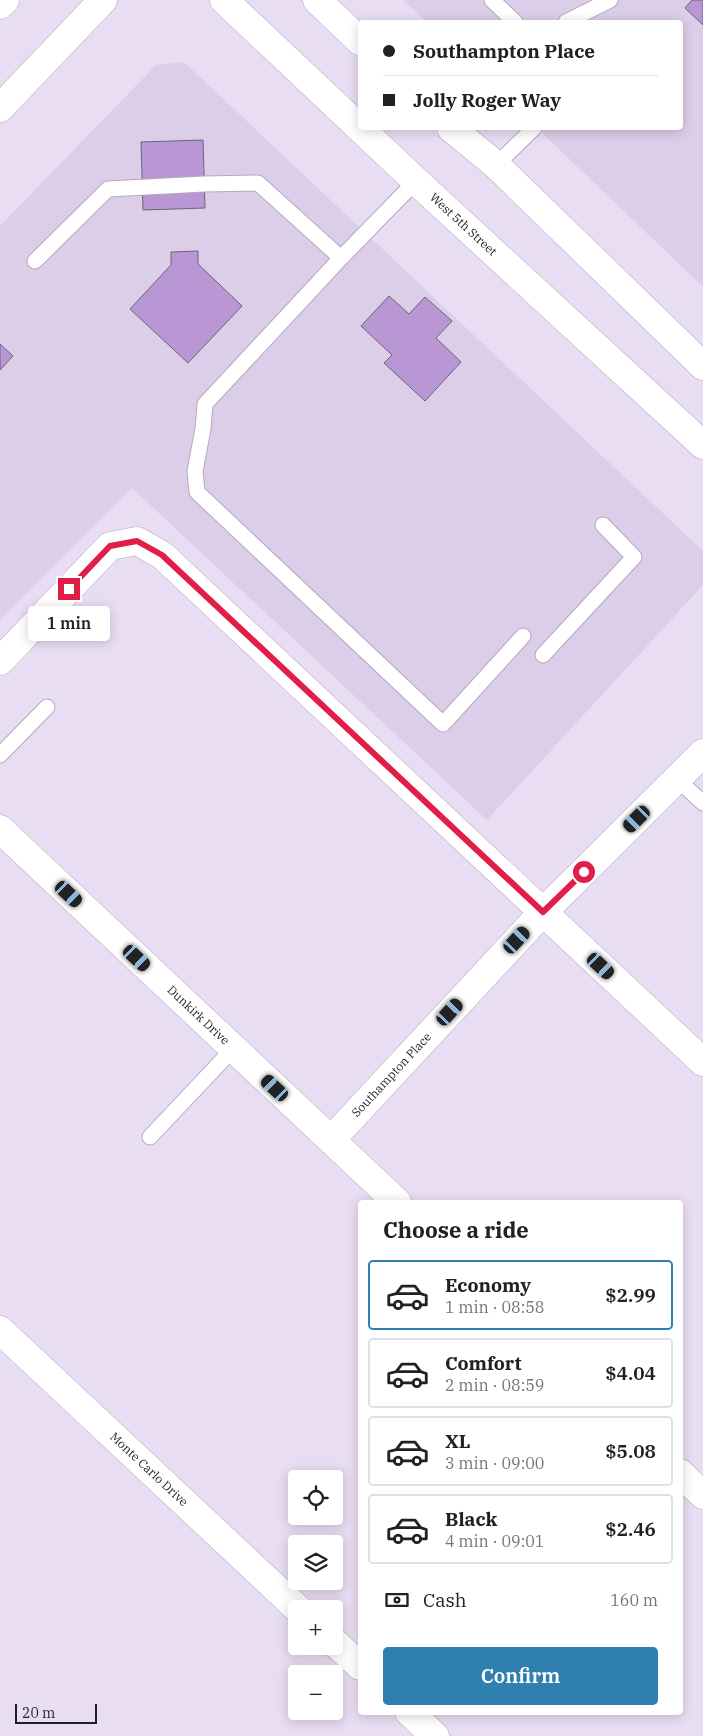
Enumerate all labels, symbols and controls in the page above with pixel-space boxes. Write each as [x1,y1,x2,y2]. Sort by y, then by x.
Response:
text: Southampton Place [413,39,595,63]
text: Jolly Roger Way [413,88,561,112]
street label: West 5th Street [427,189,500,259]
route end [58,578,80,600]
callout: 1 min [28,606,110,642]
text: 1 min [47,613,91,633]
car [621,803,652,835]
route start [573,861,595,883]
car [52,878,85,910]
car [501,924,532,956]
car [120,942,153,974]
car [584,950,617,982]
street label: Dunkirk Drive [164,982,233,1048]
car [434,996,465,1028]
street label: Southampton Place [348,1029,434,1120]
car [258,1072,291,1104]
text: Choose a ride [383,1215,529,1244]
icon: car [385,1273,430,1318]
text: Economy [445,1273,531,1297]
text: $2.99 [605,1283,656,1307]
text: 1 min · 08:58 [445,1297,544,1317]
icon: car [385,1351,430,1396]
text: Comfort [445,1351,522,1375]
text: $4.04 [605,1361,656,1385]
text: 2 min · 08:59 [445,1375,544,1395]
street label: Monte Carlo Drive [107,1429,191,1509]
icon: car [385,1429,430,1474]
text: XL [445,1429,471,1453]
text: $5.08 [605,1439,656,1463]
text: 3 min · 09:00 [445,1453,544,1473]
map controls [288,1470,343,1720]
button: locate [288,1470,343,1525]
icon: car [385,1507,430,1552]
text: Black [445,1507,497,1531]
text: $2.46 [605,1517,656,1541]
text: 4 min · 09:01 [445,1531,544,1551]
button: layers [288,1535,343,1590]
icon: cash [383,1586,411,1614]
text: Cash [423,1588,467,1612]
text: 160 m [610,1590,658,1610]
button: + [288,1600,343,1655]
button: Confirm [383,1647,658,1705]
button: − [288,1665,343,1720]
scale bar [15,1701,98,1724]
text: 20 m [22,1704,55,1722]

